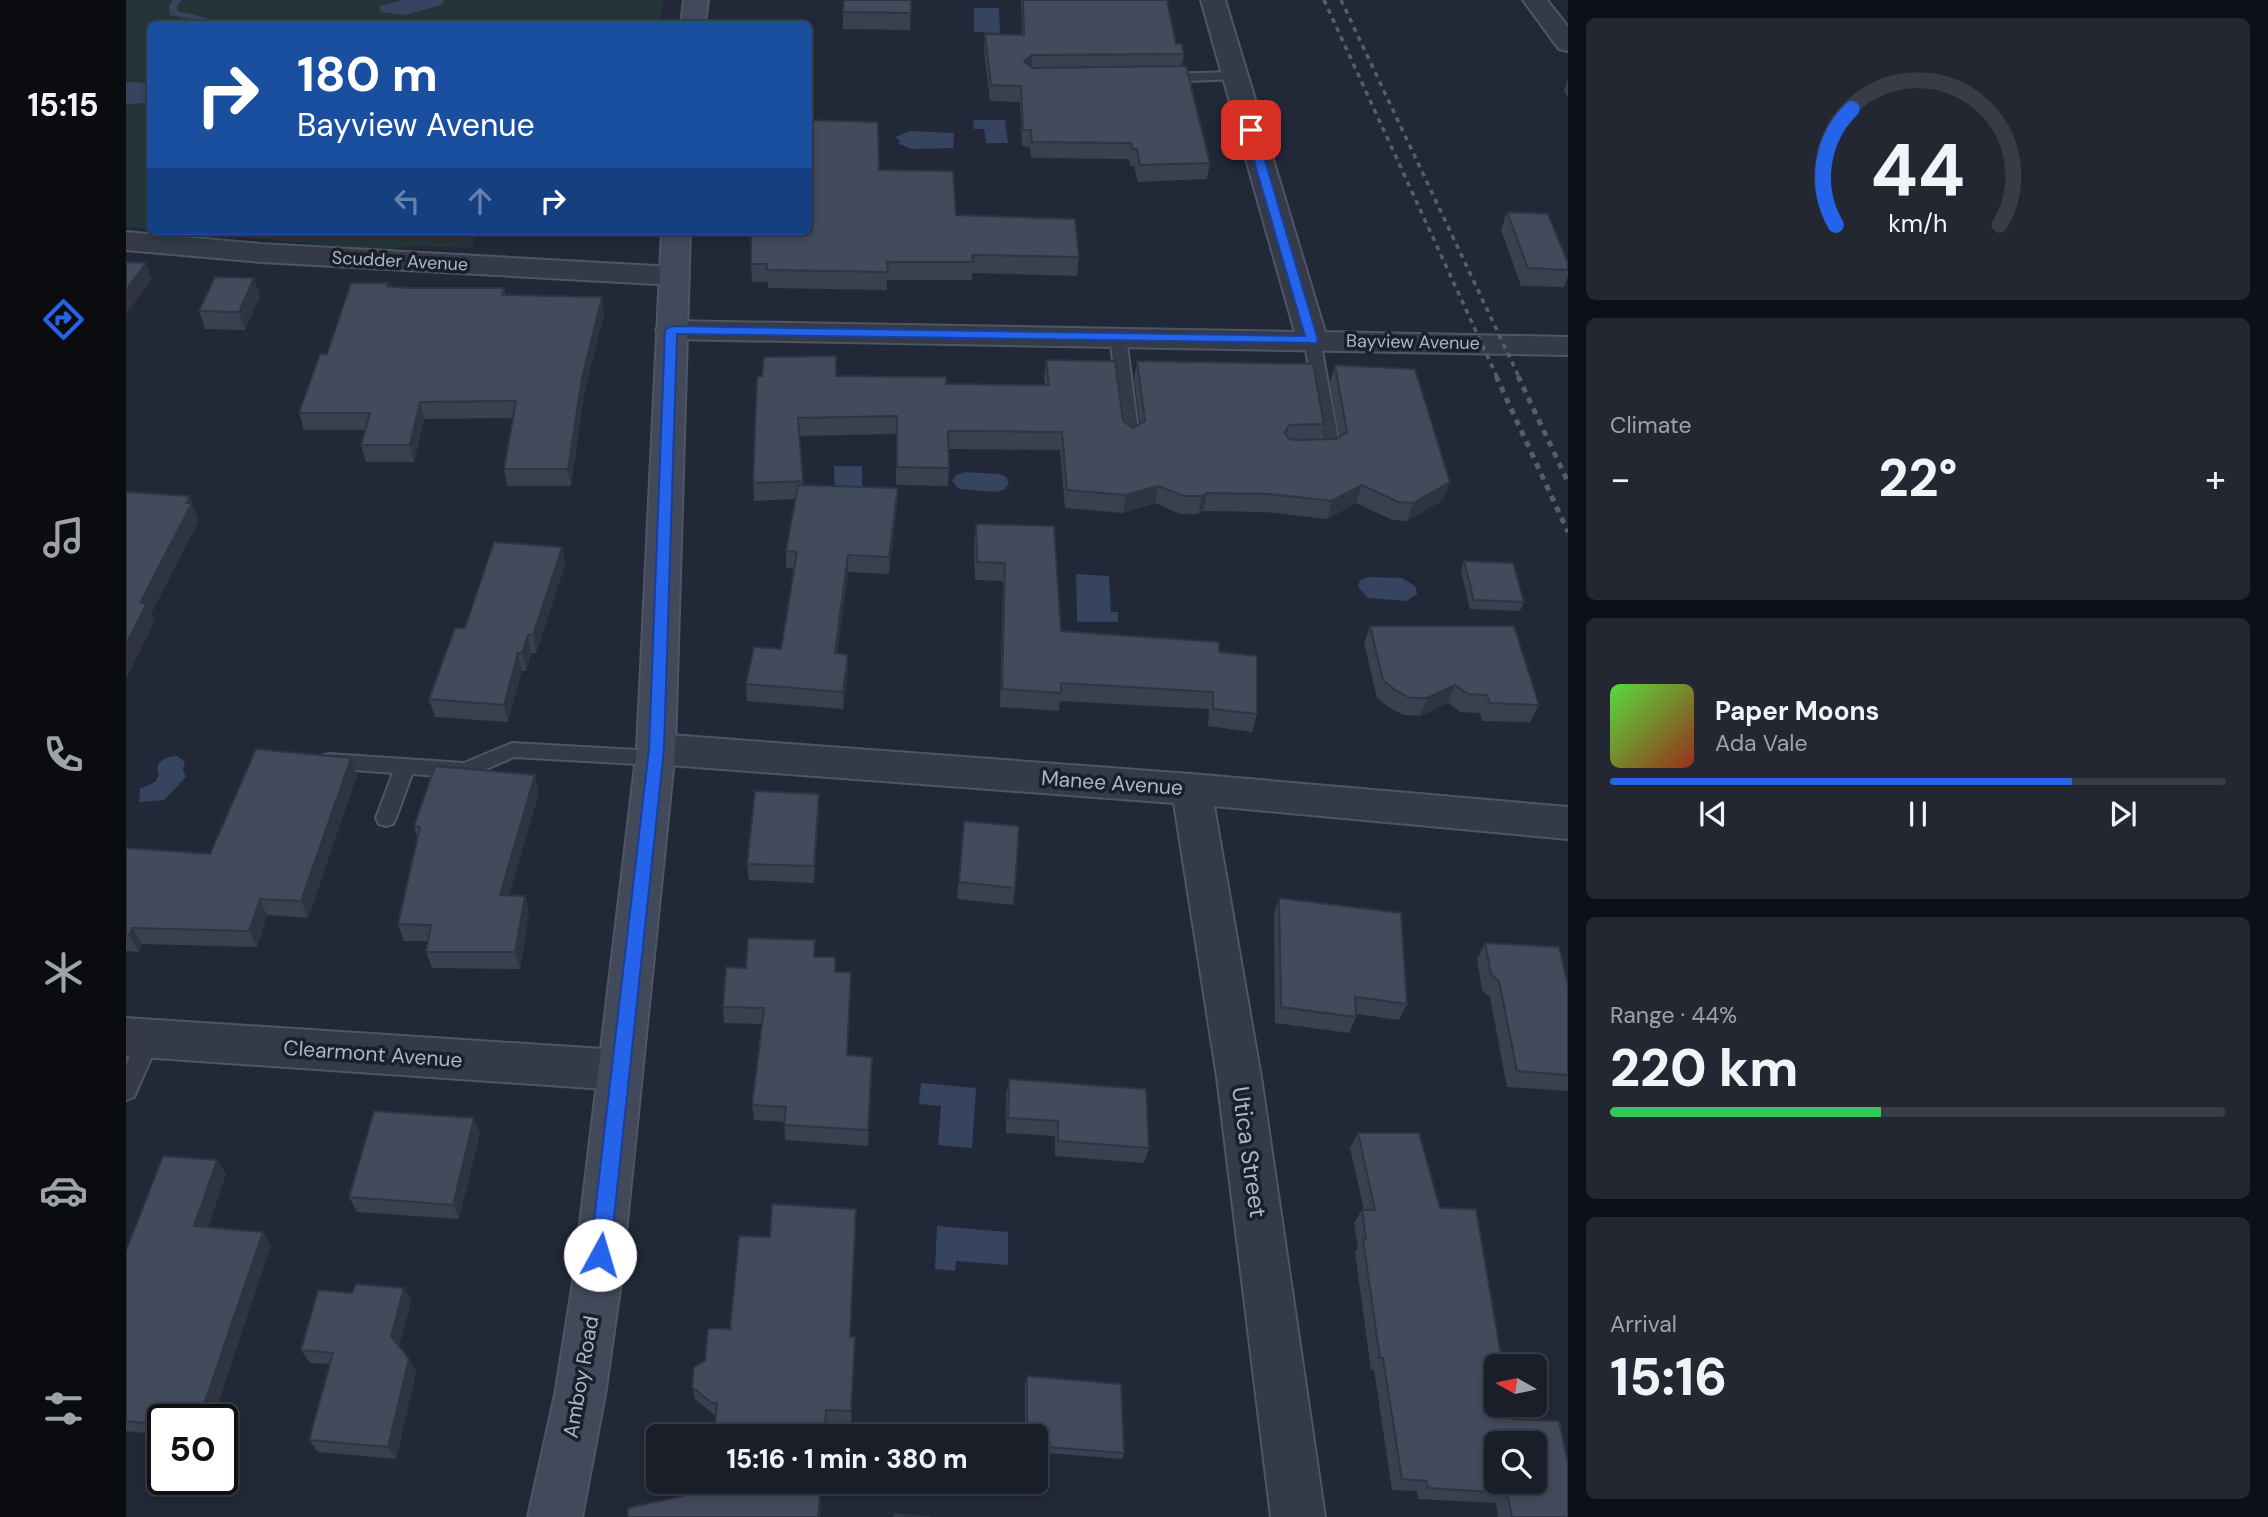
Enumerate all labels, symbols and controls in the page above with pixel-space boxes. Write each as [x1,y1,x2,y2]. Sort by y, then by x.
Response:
text: 180 m [297,42,438,106]
icon: right [182,49,273,140]
text: 15:15 [27,84,99,126]
pin [1221,100,1281,160]
text: Bayview Avenue [297,104,535,146]
icon: arrive [1232,111,1270,149]
text: 44 [1871,123,1965,218]
icon: left [388,182,426,220]
icon: ahead [461,182,499,220]
icon: right [534,182,572,220]
text: km/h [1888,207,1948,240]
street label: Scudder Avenue [331,245,469,277]
icon: directions [39,295,88,344]
street label: Bayview Avenue [1346,329,1480,355]
text: Climate [1610,410,1692,440]
text: 22° [1878,444,1958,512]
text: − [1610,454,1631,504]
text: + [2205,454,2226,504]
icon: music [39,513,88,562]
text: Paper Moons [1715,694,1879,728]
text: Ada Vale [1715,728,1808,758]
icon: phone [39,730,88,779]
street label: Manee Avenue [1040,764,1184,802]
icon: previous [1694,795,1732,833]
icon: pause [1899,795,1937,833]
icon: next [2104,795,2142,833]
icon: climate [39,948,88,997]
text: Range · 44% [1610,1000,1737,1030]
street label: Clearmont Avenue [283,1034,463,1074]
text: 220 km [1610,1034,1798,1102]
street label: Utica Street [1225,1084,1274,1219]
icon: car [39,1166,88,1215]
position arrow [563,1218,637,1292]
text: Arrival [1610,1309,1677,1339]
street label: Amboy Road [556,1314,606,1440]
text: 15:16 [1610,1343,1727,1411]
north arrow [1484,1354,1547,1418]
map controls [1484,1354,1547,1494]
icon: filters [39,1384,88,1433]
speed limit sign: 50 [147,1404,238,1495]
button: search [1484,1431,1547,1494]
text: 15:16 · 1 min · 380 m [727,1442,967,1476]

